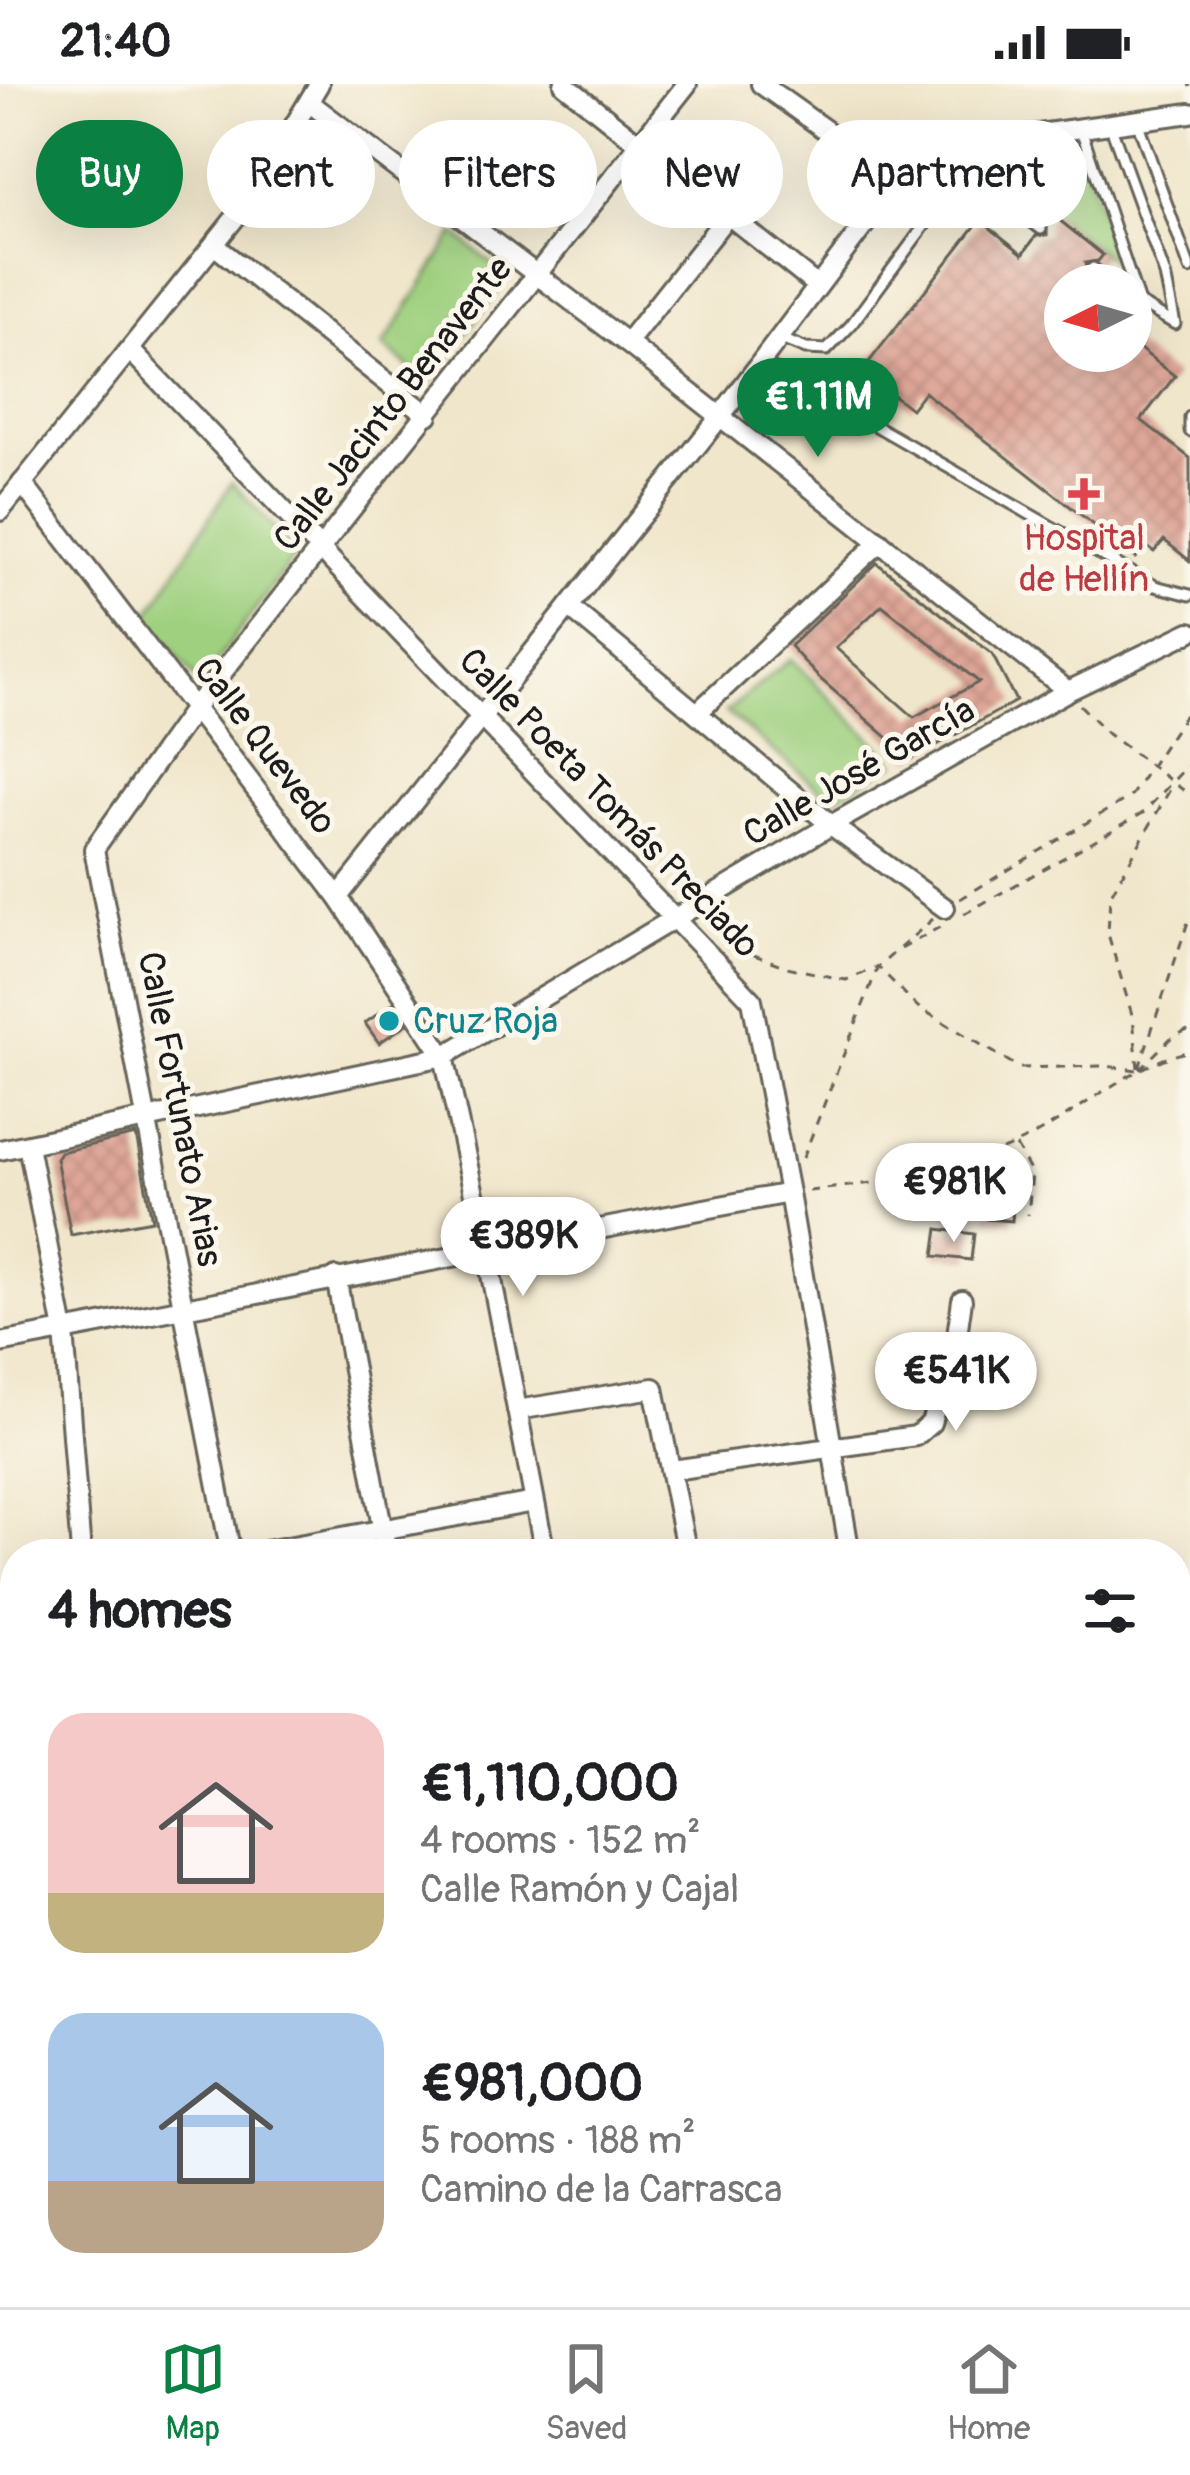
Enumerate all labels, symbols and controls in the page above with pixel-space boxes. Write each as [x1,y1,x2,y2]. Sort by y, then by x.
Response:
text: 21:40 [60,14,172,70]
chip: Buy [36,120,183,228]
chip: Rent [207,120,375,228]
chip: Filters [399,120,597,228]
chip: New [621,120,783,228]
chip: Apartment [807,120,1087,228]
street label: Calle Jacinto Benavente [264,247,522,560]
north arrow [1044,264,1152,372]
map controls [1044,264,1152,372]
pin: €1.11M [720,358,916,460]
text: €1.11M [764,372,872,421]
marker: Hospital de Hellín [1068,478,1100,510]
place label: Hospital de Hellín [1019,516,1149,602]
street label: Calle Poeta Tomás Preciado [449,639,769,967]
street label: Calle Quevedo [184,649,346,843]
street label: Calle José García [735,688,983,856]
street label: Calle Fortunato Arias [127,948,233,1270]
place label: Cruz Roja [413,999,558,1044]
marker: Cruz Roja [376,1008,402,1034]
pin: €981K [870,1143,1038,1245]
text: €981K [902,1157,1006,1206]
pin: €389K [439,1197,607,1299]
text: €389K [468,1211,578,1260]
pin: €541K [872,1332,1040,1434]
text: €541K [902,1346,1010,1395]
icon: filters [1077,1578,1143,1644]
text: 4 homes [48,1579,232,1643]
text: €1,110,000 [420,1752,679,1816]
icon: home [144,1761,288,1905]
text: 4 rooms · 152 m² [420,1816,701,1865]
text: Calle Ramón y Cajal [420,1865,739,1914]
text: €981,000 [420,2052,643,2116]
icon: home [144,2061,288,2205]
text: 5 rooms · 188 m² [420,2116,696,2165]
text: Camino de la Carrasca [420,2165,782,2214]
tab: Map [160,2336,226,2449]
tab: Saved [545,2336,627,2449]
tab: Home [947,2336,1030,2449]

